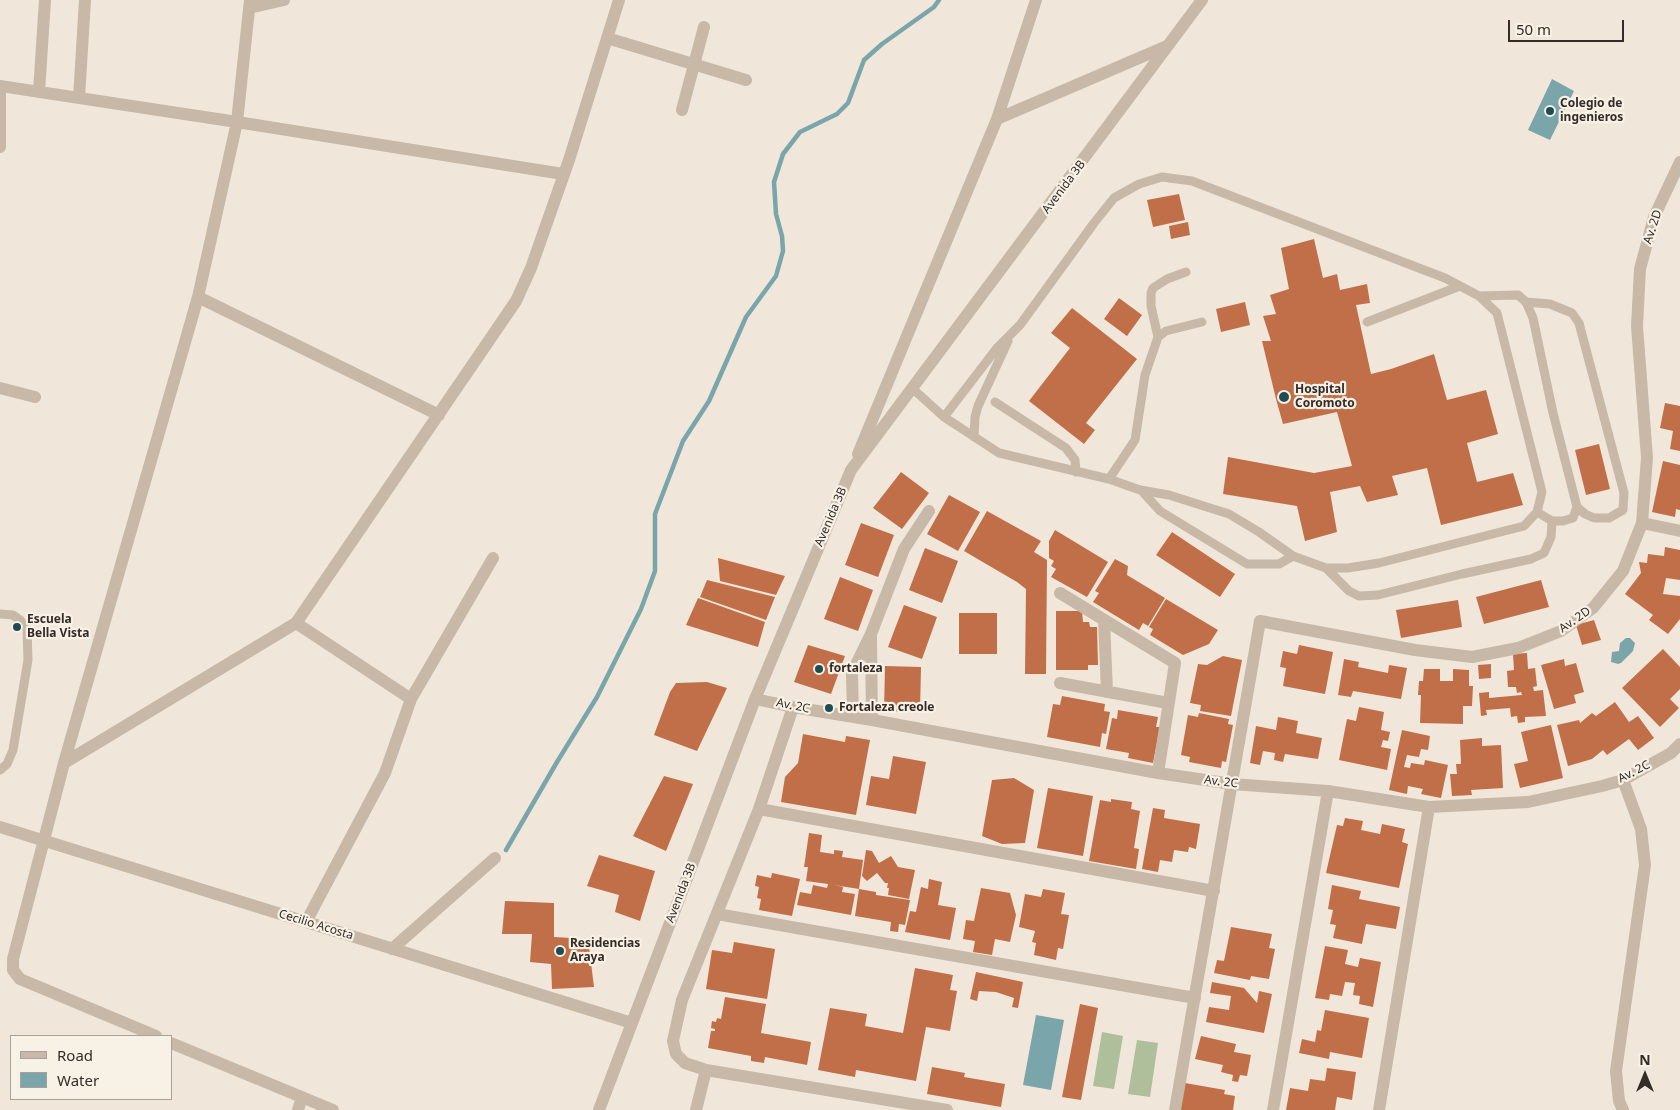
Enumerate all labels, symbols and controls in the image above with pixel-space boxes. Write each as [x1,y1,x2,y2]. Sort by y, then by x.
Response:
scale bar [1510,10,1626,42]
text: 50 m [1516,19,1551,39]
place label: Colegio de ingenieros [1560,97,1623,125]
marker: Colegio de ingenieros [1544,105,1556,117]
street label: Avenida 3B [1039,158,1089,216]
street label: Av. 2D [1641,208,1665,246]
place label: Hospital Coromoto [1295,383,1355,411]
marker: Hospital Coromoto [1277,390,1291,404]
street label: Avenida 3B [812,485,850,549]
street label: Av. 2D [1556,604,1594,636]
place label: Escuela Bella Vista [27,613,89,641]
marker: Escuela Bella Vista [11,621,23,633]
place label: fortaleza [829,662,883,676]
marker: fortaleza [813,663,825,675]
street label: Av. 2C [775,696,811,716]
place label: Fortaleza creole [839,701,934,715]
marker: Fortaleza creole [823,702,835,714]
street label: Av. 2C [1616,758,1652,786]
street label: Av. 2C [1203,773,1239,791]
street label: Avenida 3B [663,861,699,925]
street label: Cecilio Acosta [277,907,355,943]
place label: Residencias Araya [570,937,640,965]
marker: Residencias Araya [554,945,566,957]
legend [10,1035,172,1100]
text: Road [57,1045,93,1065]
north arrow [1620,1050,1670,1100]
text: N [1639,1050,1651,1069]
text: Water [57,1070,99,1090]

